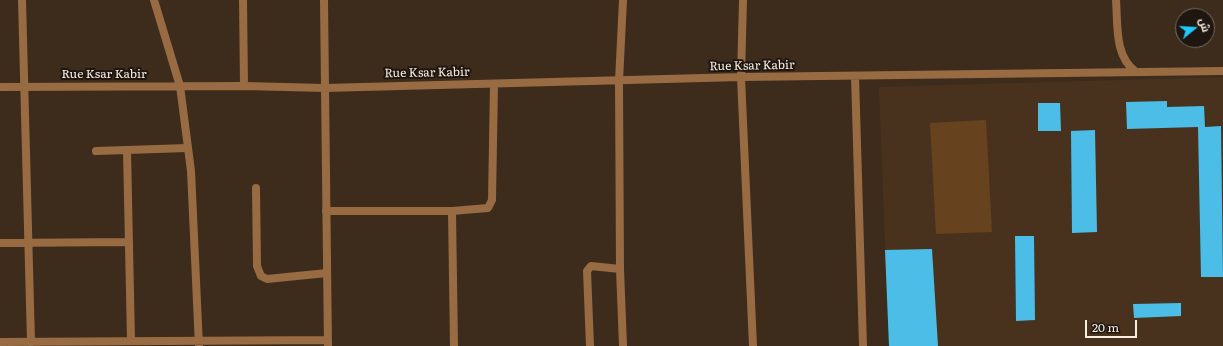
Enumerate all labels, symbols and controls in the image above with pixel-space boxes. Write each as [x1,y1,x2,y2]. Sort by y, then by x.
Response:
north arrow [1175,8,1215,48]
text: ش [1196,15,1215,34]
street label: Rue Ksar Kabir [709,58,795,74]
street label: Rue Ksar Kabir [384,65,470,81]
street label: Rue Ksar Kabir [61,67,147,81]
scale bar [1087,312,1139,338]
text: 20 m [1092,318,1119,336]

